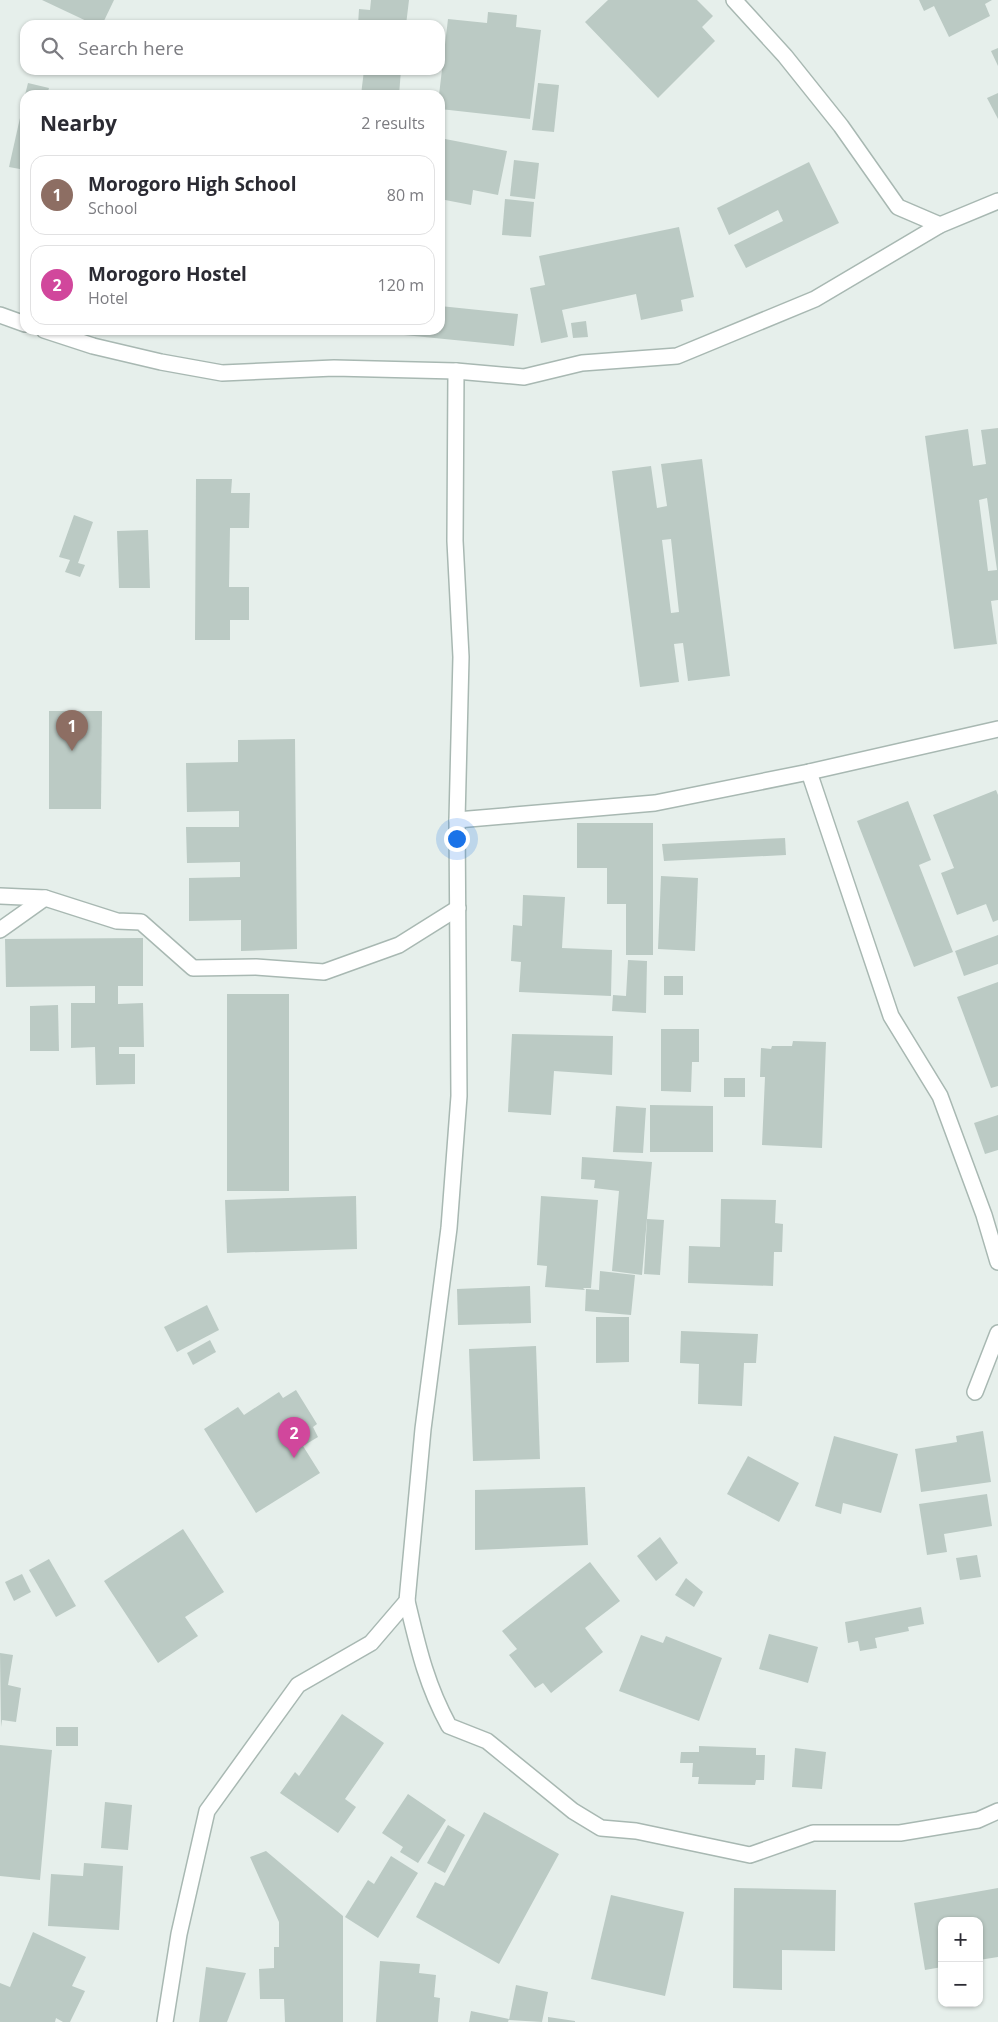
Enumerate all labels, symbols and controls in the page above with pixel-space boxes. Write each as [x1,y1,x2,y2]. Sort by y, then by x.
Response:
search box [20,20,445,75]
icon: search [38,34,66,62]
text: Search here [78,35,184,61]
text: Nearby [40,109,117,137]
text: 2 results [361,112,425,134]
text: Morogoro High School [88,171,296,197]
text: 1 [52,184,62,206]
text: 80 m [387,184,424,206]
text: School [88,197,138,219]
text: Morogoro Hostel [88,261,247,287]
text: 2 [52,274,62,296]
text: 120 m [378,274,424,296]
text: Hotel [88,287,128,309]
pin: 1 [56,710,88,751]
your location [444,826,470,852]
pin: 2 [278,1417,310,1458]
map controls [938,1917,983,2007]
button: + [938,1917,983,1962]
button: − [938,1962,983,2007]

